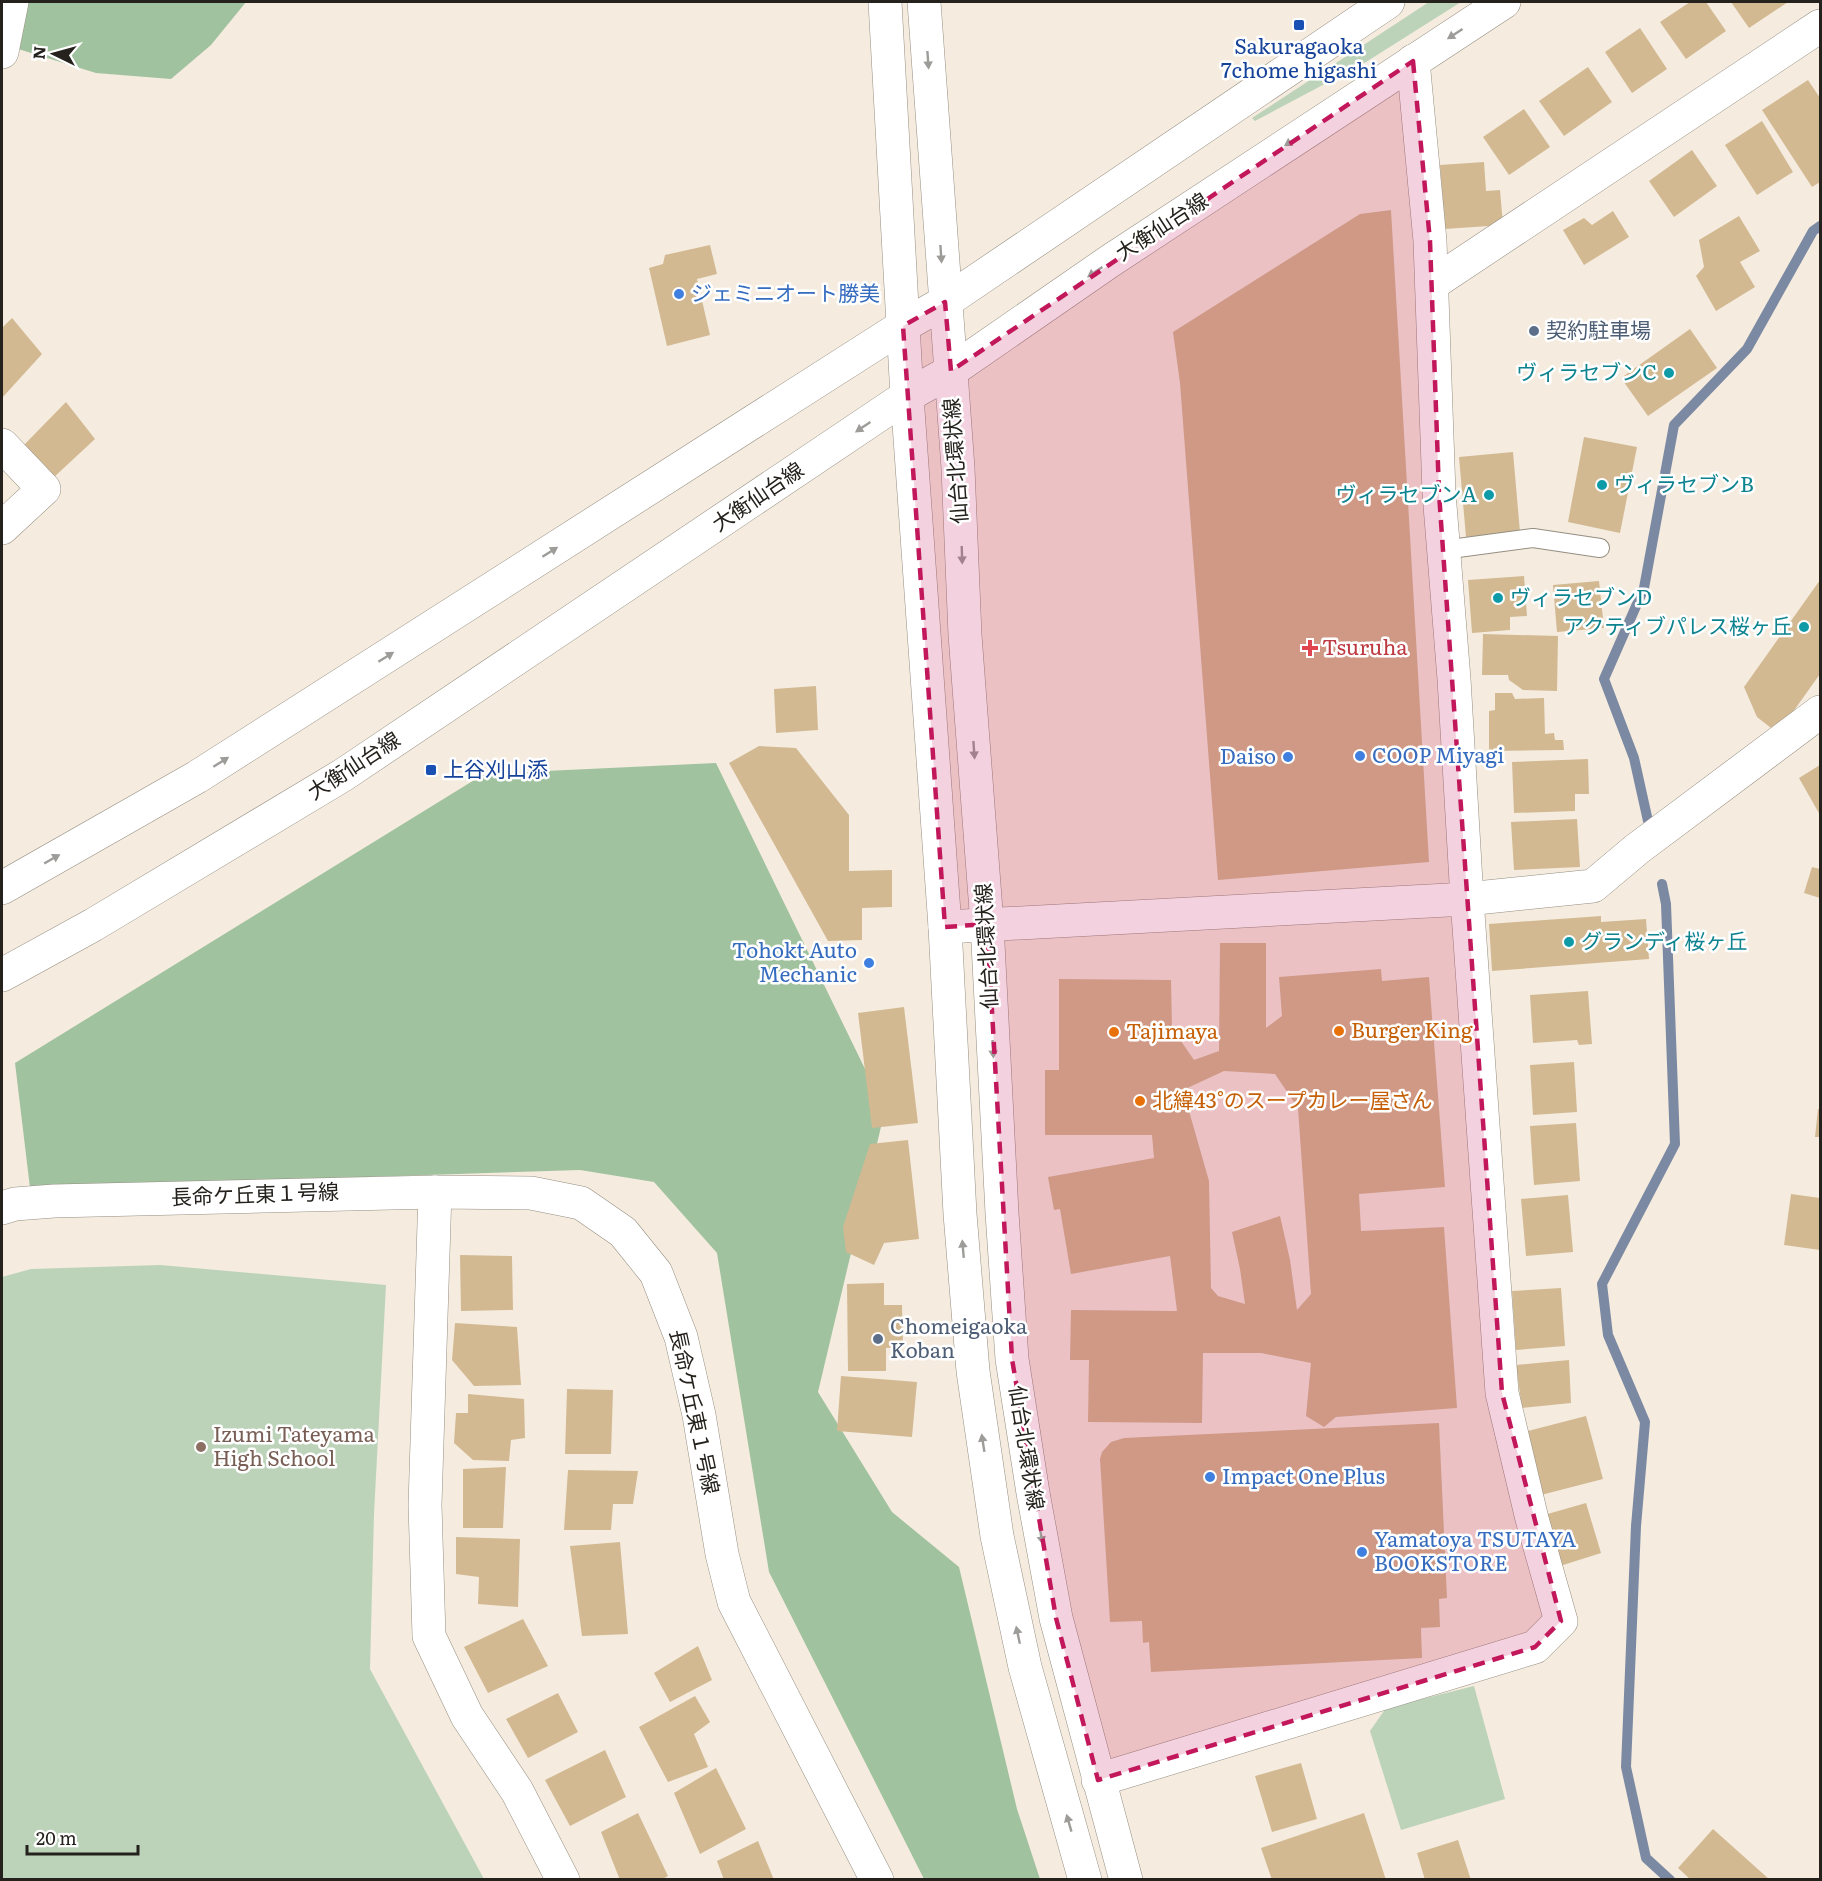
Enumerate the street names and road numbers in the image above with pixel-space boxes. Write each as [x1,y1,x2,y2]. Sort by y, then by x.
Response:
street label: 大衡仙台線 [1108,183,1213,266]
street label: 仙台北環状線 [934,397,973,525]
street label: 大衡仙台線 [704,453,809,537]
street label: 大衡仙台線 [300,722,405,805]
street label: 仙台北環状線 [966,882,1003,1010]
street label: 長命ケ丘東１号線 [170,1174,339,1211]
street label: 長命ケ丘東１号線 [664,1326,729,1497]
street label: 仙台北環状線 [1003,1383,1054,1512]

